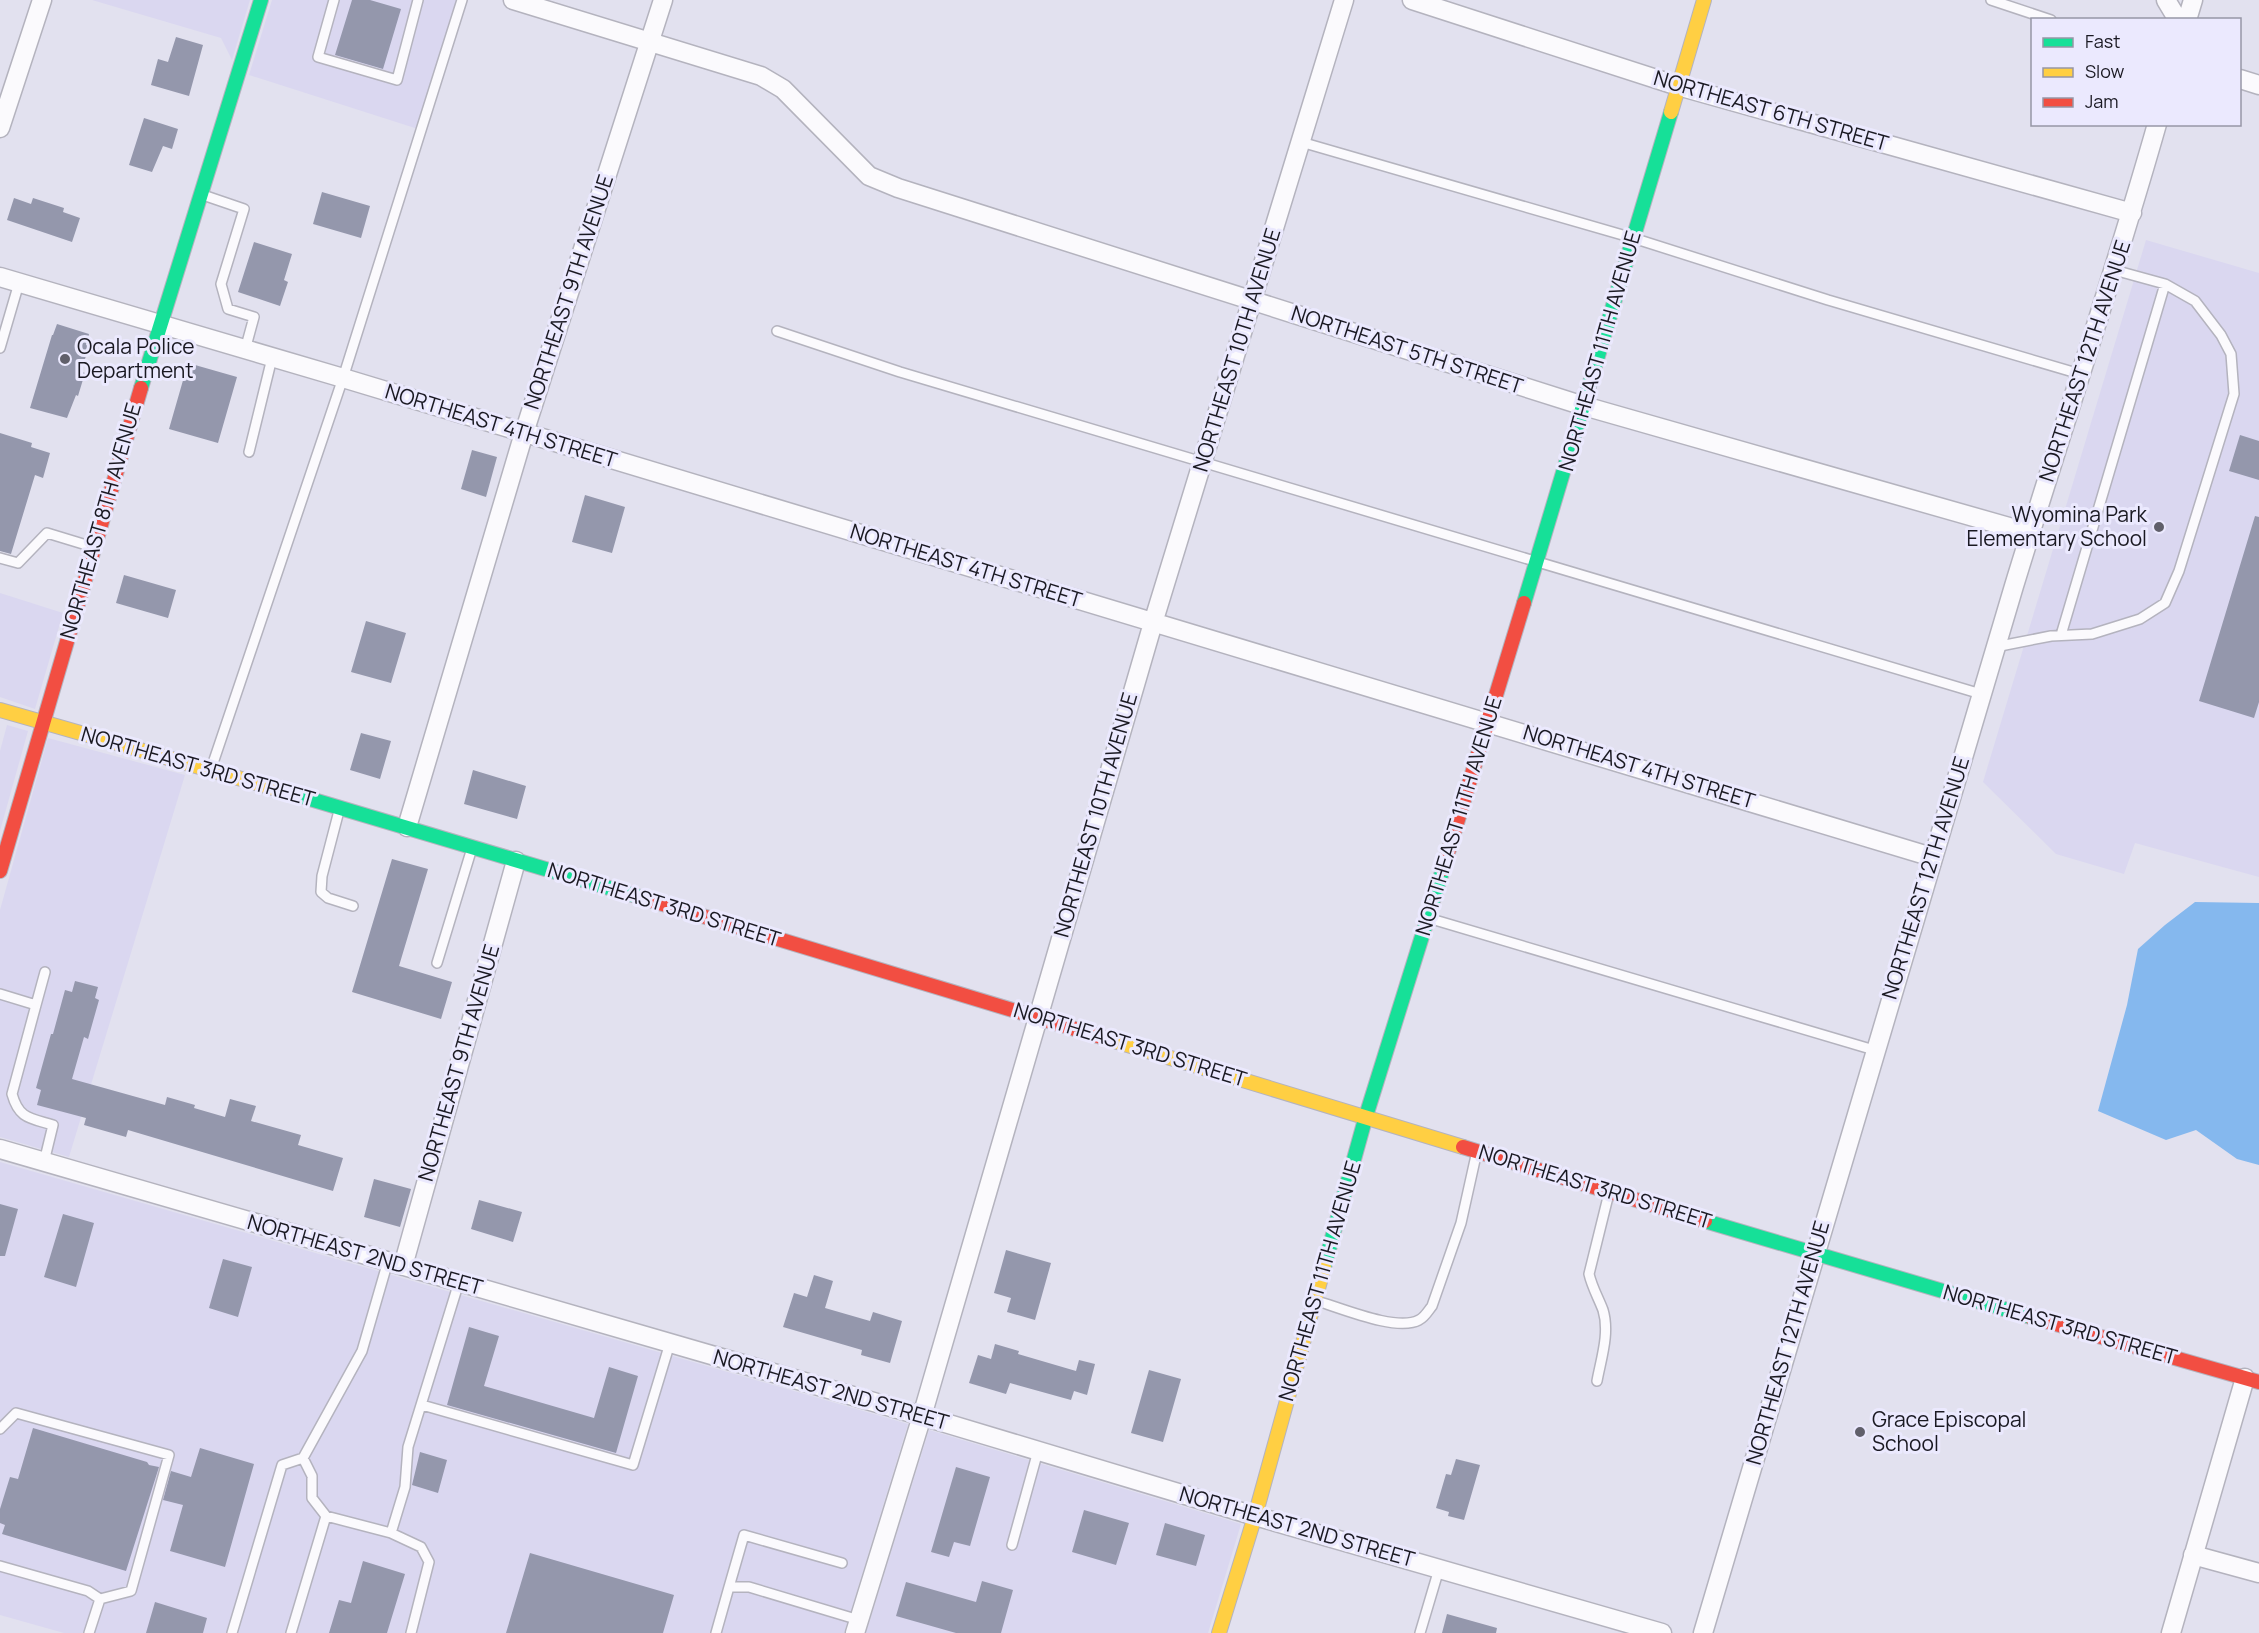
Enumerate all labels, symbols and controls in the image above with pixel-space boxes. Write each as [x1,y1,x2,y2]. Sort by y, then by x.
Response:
legend [2031,18,2241,126]
text: Fast [2085,29,2120,53]
text: Slow [2085,59,2125,83]
street label: NORTHEAST 6TH STREET [1651,63,1892,157]
text: Jam [2085,89,2119,113]
street label: NORTHEAST 9TH AVENUE [517,171,619,413]
street label: NORTHEAST 10TH AVENUE [1186,225,1286,475]
street label: NORTHEAST 11TH AVENUE [1551,227,1647,474]
street label: NORTHEAST 12TH AVENUE [2032,236,2136,485]
street label: NORTHEAST 5TH STREET [1288,298,1527,400]
place label: Ocala Police Department [77,332,195,384]
marker: Ocala Police Department [58,352,72,366]
street label: NORTHEAST 4TH STREET [382,376,621,474]
street label: NORTHEAST 8TH AVENUE [53,399,147,642]
place label: Wyomina Park Elementary School [1966,500,2148,552]
street label: NORTHEAST 4TH STREET [847,516,1086,614]
marker: Wyomina Park Elementary School [2152,520,2166,534]
street label: NORTHEAST 10TH AVENUE [1047,689,1143,940]
street label: NORTHEAST 11TH AVENUE [1408,693,1508,939]
street label: NORTHEAST 4TH STREET [1520,717,1759,815]
street label: NORTHEAST 3RD STREET [78,719,319,813]
street label: NORTHEAST 12TH AVENUE [1875,753,1975,1003]
street label: NORTHEAST 3RD STREET [545,855,785,953]
street label: NORTHEAST 9TH AVENUE [411,941,505,1184]
street label: NORTHEAST 3RD STREET [1011,995,1251,1093]
street label: NORTHEAST 3RD STREET [1476,1137,1716,1235]
street label: NORTHEAST 11TH AVENUE [1271,1157,1367,1404]
street label: NORTHEAST 2ND STREET [244,1207,487,1301]
street label: NORTHEAST 12TH AVENUE [1739,1218,1835,1468]
street label: NORTHEAST 3RD STREET [1940,1277,2181,1371]
street label: NORTHEAST 2ND STREET [710,1342,953,1436]
place label: Grace Episcopal School [1872,1405,2026,1457]
marker: Grace Episcopal School [1853,1425,1867,1439]
street label: NORTHEAST 2ND STREET [1176,1479,1419,1573]

